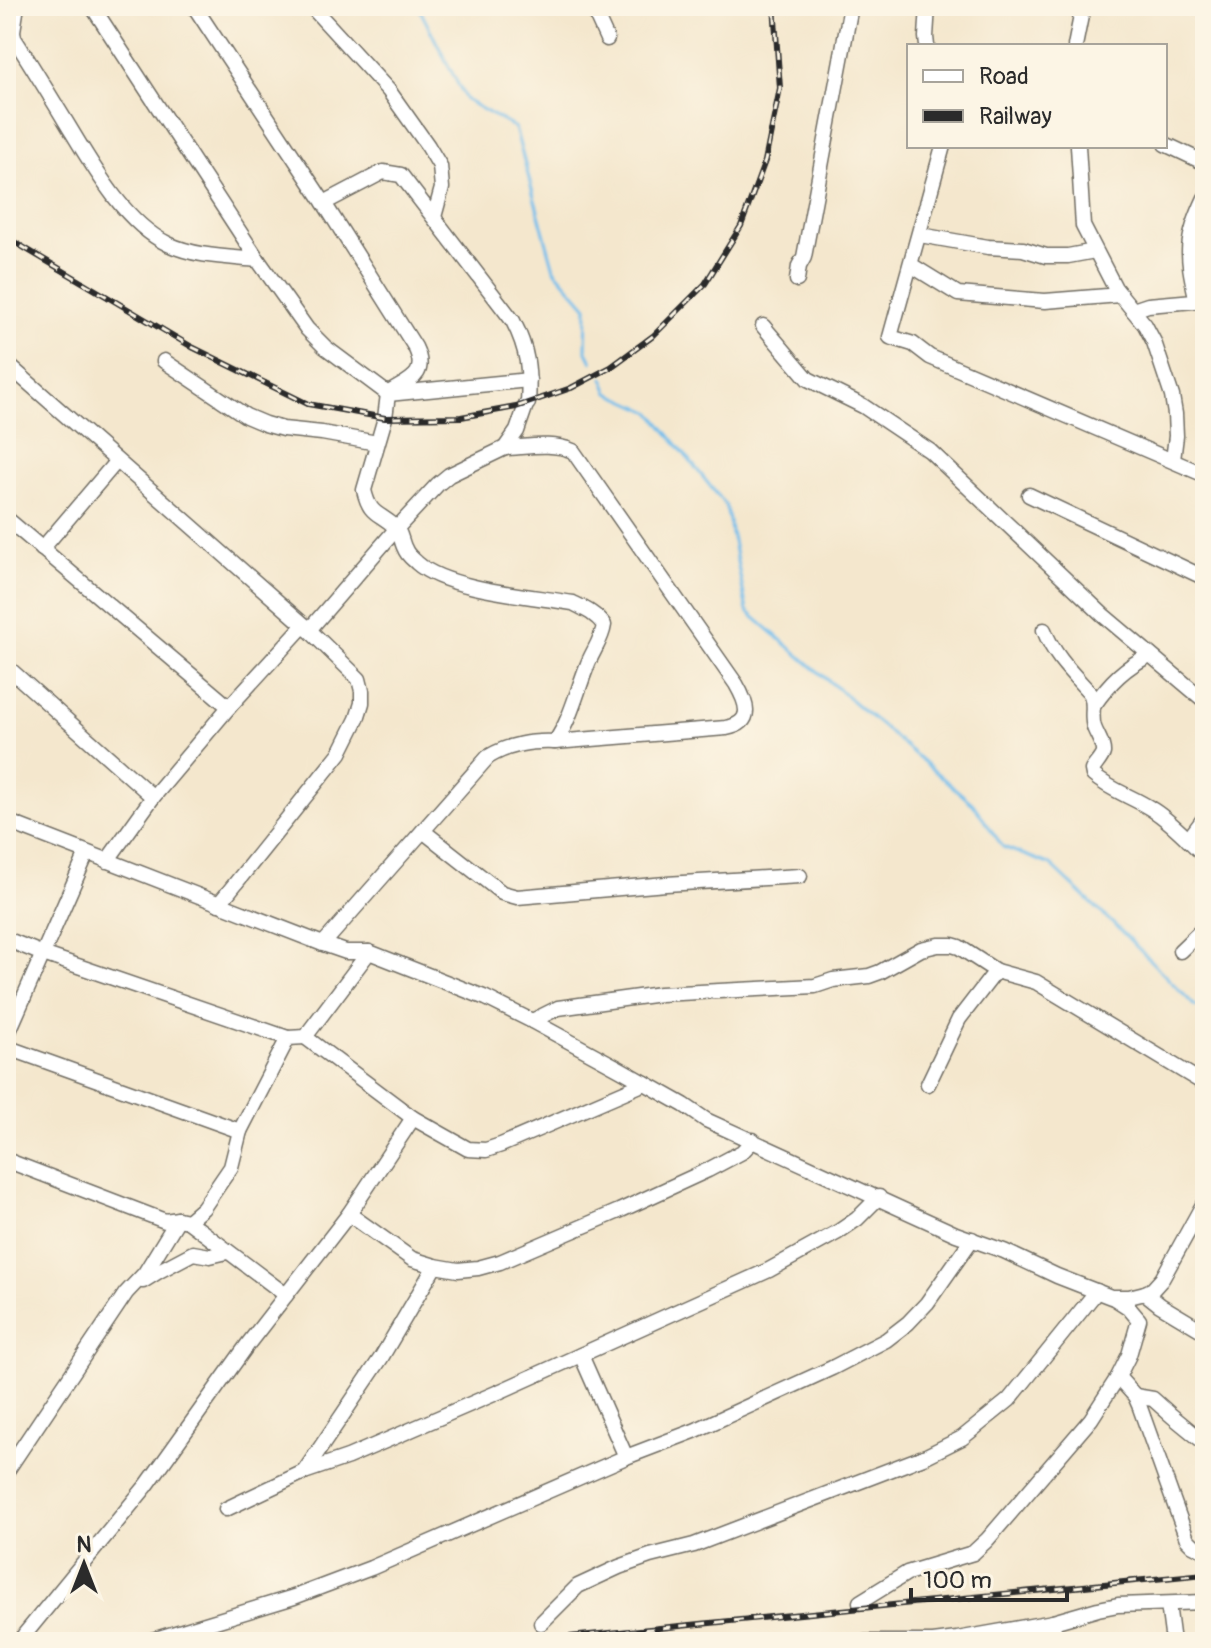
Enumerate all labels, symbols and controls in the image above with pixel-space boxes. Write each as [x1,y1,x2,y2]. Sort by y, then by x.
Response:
legend [907,44,1167,148]
text: Road [979,62,1029,91]
text: Railway [979,102,1052,131]
north arrow [44,1524,124,1604]
text: N [77,1531,92,1559]
scale bar [911,1552,1067,1602]
text: 100 m [923,1566,992,1595]

